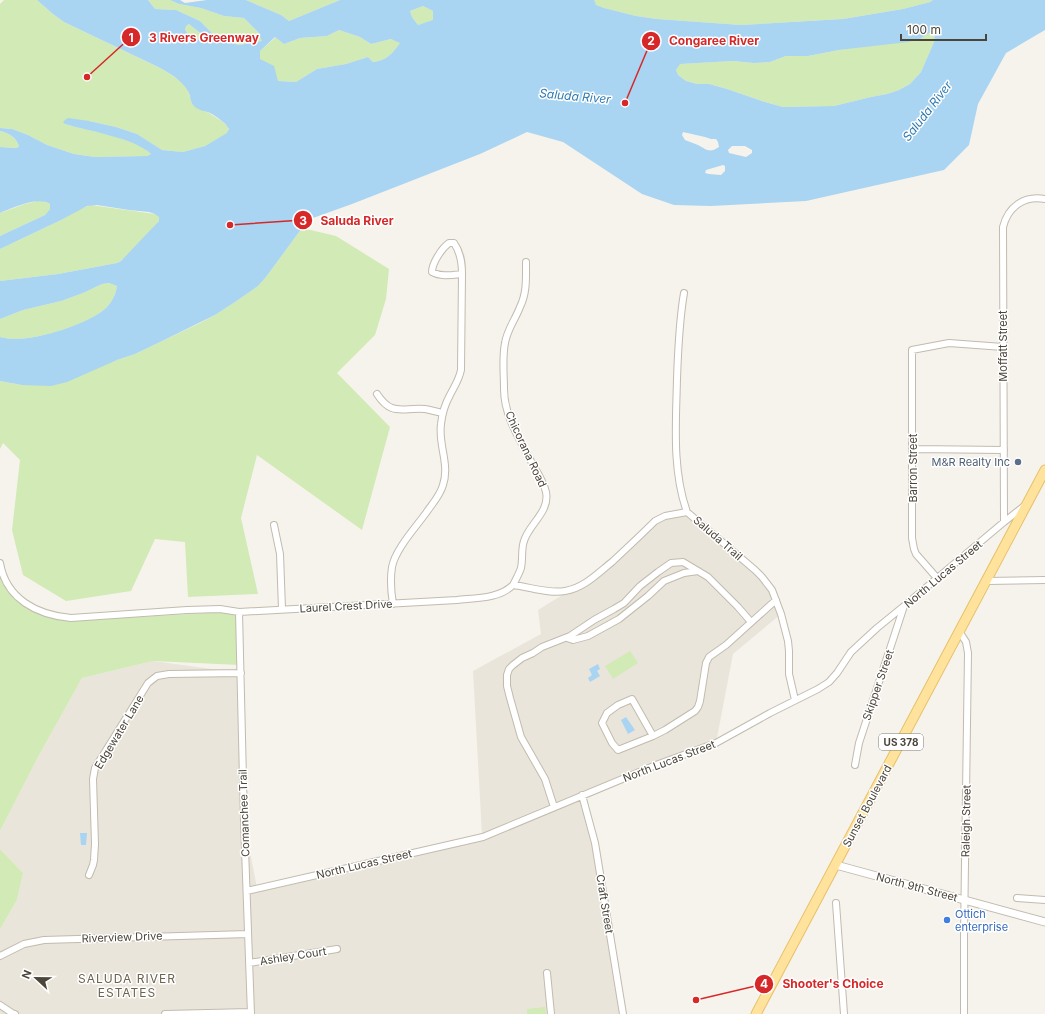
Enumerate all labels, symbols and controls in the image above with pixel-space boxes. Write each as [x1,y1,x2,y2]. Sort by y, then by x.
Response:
scale bar [901,16,986,42]
text: 100 m [907,22,941,37]
callout: 3 Rivers Greenway [121,25,267,49]
callout: Congaree River [641,29,767,53]
text: 1 [128,30,134,45]
text: 3 Rivers Greenway [149,30,260,45]
text: 2 [647,33,655,48]
text: Congaree River [669,33,759,48]
water label: Saluda River [899,78,955,144]
water label: Saluda River [539,85,612,107]
callout: Saluda River [293,208,402,232]
text: 3 [299,213,307,228]
text: Saluda River [320,213,394,228]
street label: Moffatt Street [996,310,1010,382]
street label: Chicorana Road [502,409,550,489]
street label: Barron Street [906,433,920,502]
place label: M&R Realty Inc [932,455,1010,469]
marker: M&R Realty Inc [1013,457,1023,467]
street label: Saluda Trail [691,513,745,563]
street label: North Lucas Street [901,537,985,611]
street label: Laurel Crest Drive [299,597,393,615]
street label: Skipper Street [859,647,897,722]
street label: Edgewater Lane [91,692,147,772]
road number: US 378 [879,734,923,750]
street label: North Lucas Street [621,737,717,785]
street label: Sunset Boulevard [839,762,895,850]
street label: Comanchee Trail [235,769,253,857]
street label: Raleigh Street [958,784,974,857]
street label: North Lucas Street [315,846,414,882]
street label: North 9th Street [875,869,960,905]
street label: Craft Street [593,873,617,935]
place label: Ottich enterprise [955,907,1008,934]
marker: Ottich enterprise [942,915,952,925]
street label: Riverview Drive [81,929,163,945]
street label: Ashley Court [259,944,328,968]
north arrow [16,958,56,998]
text: N [19,968,35,981]
district label: SALUDA RIVER ESTATES [78,971,176,1000]
callout: Shooter's Choice [754,972,891,996]
text: 4 [760,976,768,991]
text: Shooter's Choice [782,976,884,991]

